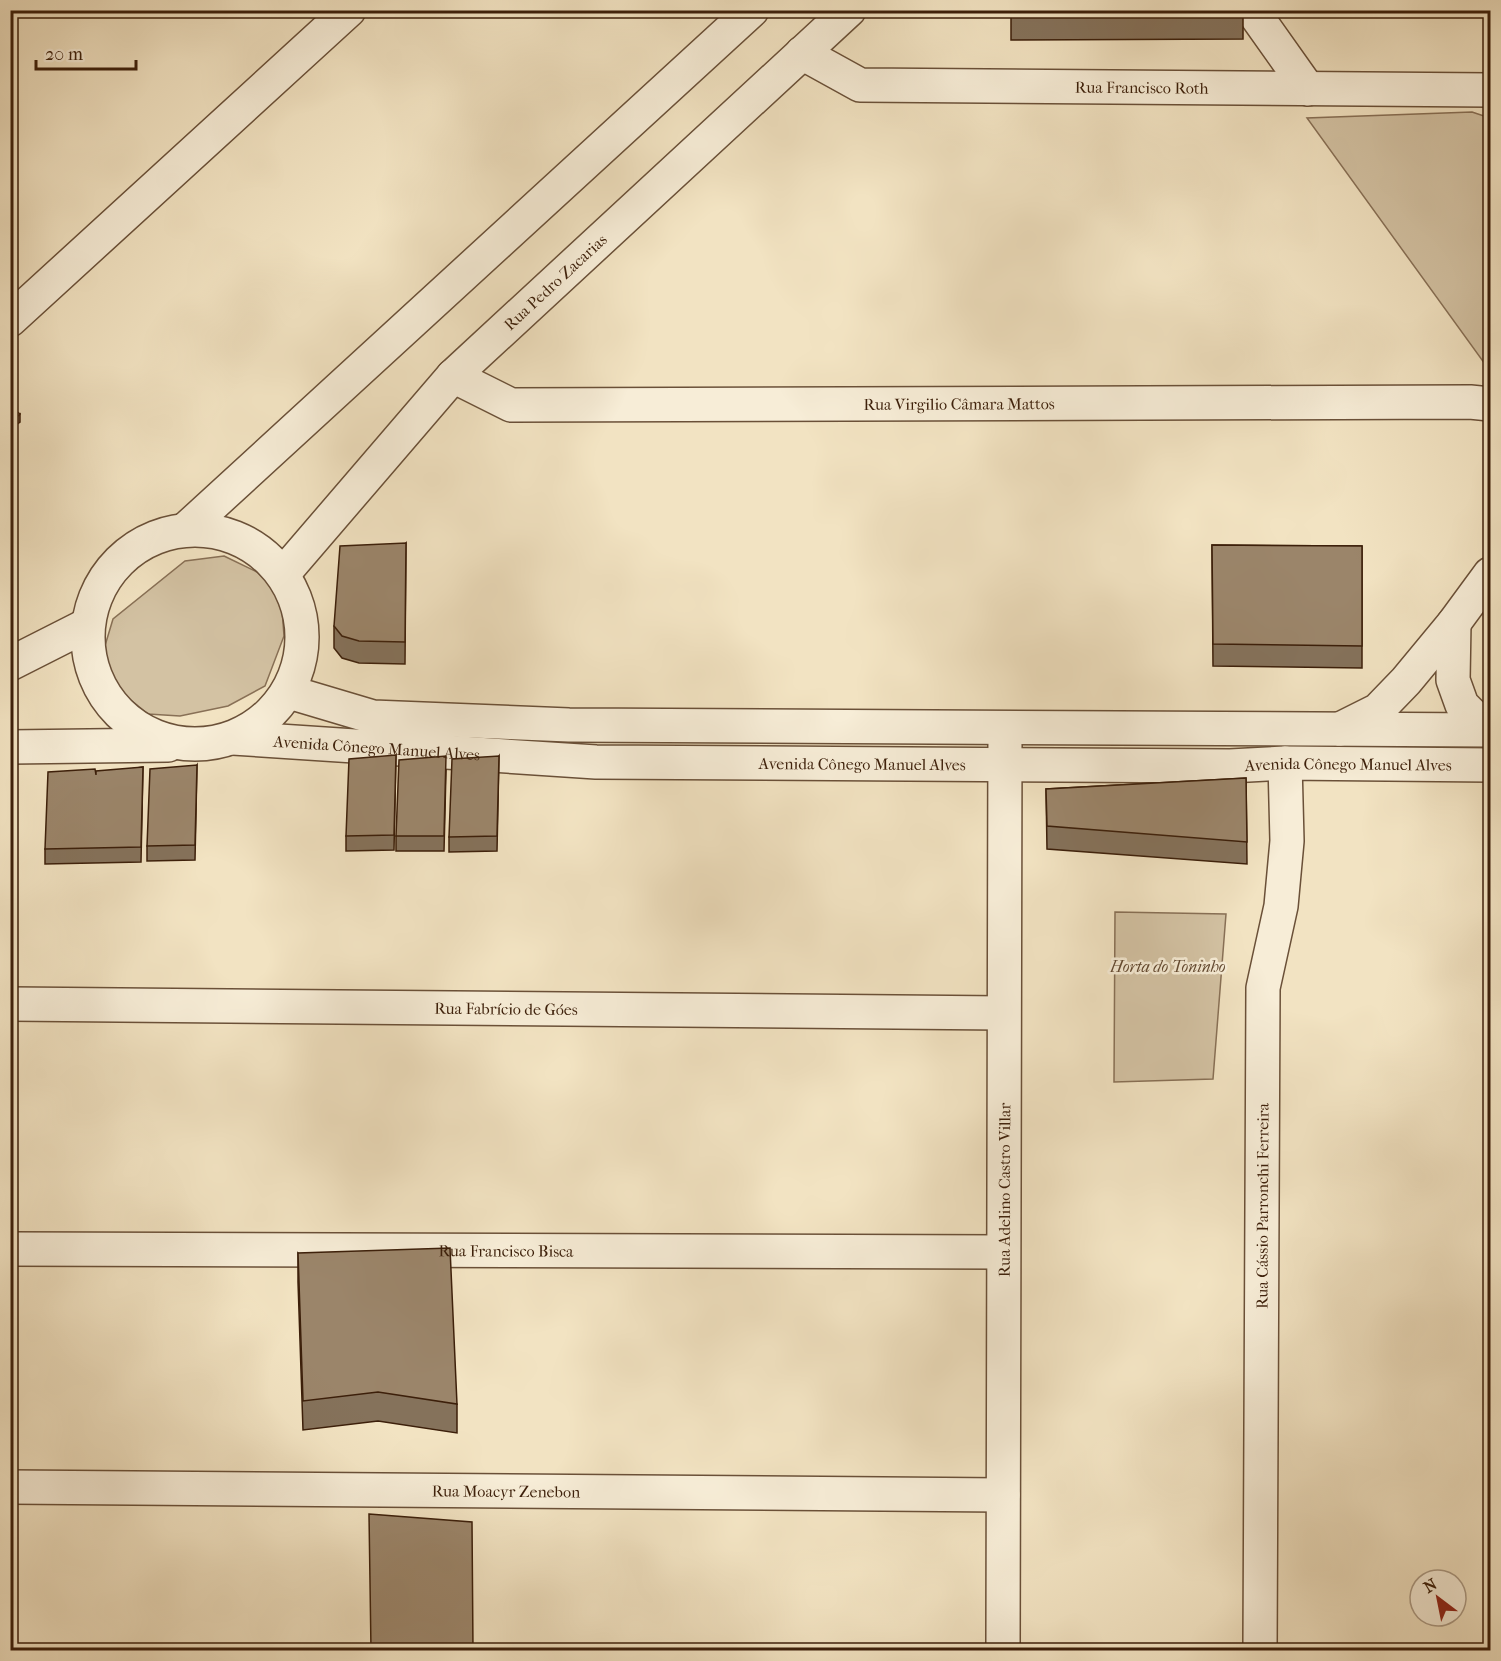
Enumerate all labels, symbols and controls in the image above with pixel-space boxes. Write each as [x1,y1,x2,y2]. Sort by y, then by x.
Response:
scale bar [36,33,136,71]
text: 20 m [45,44,83,65]
street label: Rua Francisco Roth [1075,77,1209,97]
street label: Rua Pedro Zacarias [500,229,610,334]
street label: Rua Virgilio Câmara Mattos [864,394,1055,413]
street label: Avenida Cônego Manuel Alves [272,731,481,764]
street label: Avenida Cônego Manuel Alves [1243,753,1452,775]
street label: Avenida Cônego Manuel Alves [758,754,966,774]
park label: Horta do Toninho [1109,957,1226,976]
street label: Rua Fabrício de Góes [434,998,578,1019]
street label: Rua Cássio Parronchi Ferreira [1252,1102,1272,1309]
street label: Rua Adelino Castro Villar [994,1103,1014,1277]
street label: Rua Francisco Bisca [438,1241,574,1260]
street label: Rua Moacyr Zenebon [432,1481,581,1501]
north arrow [1408,1568,1468,1628]
text: N [1420,1574,1441,1597]

